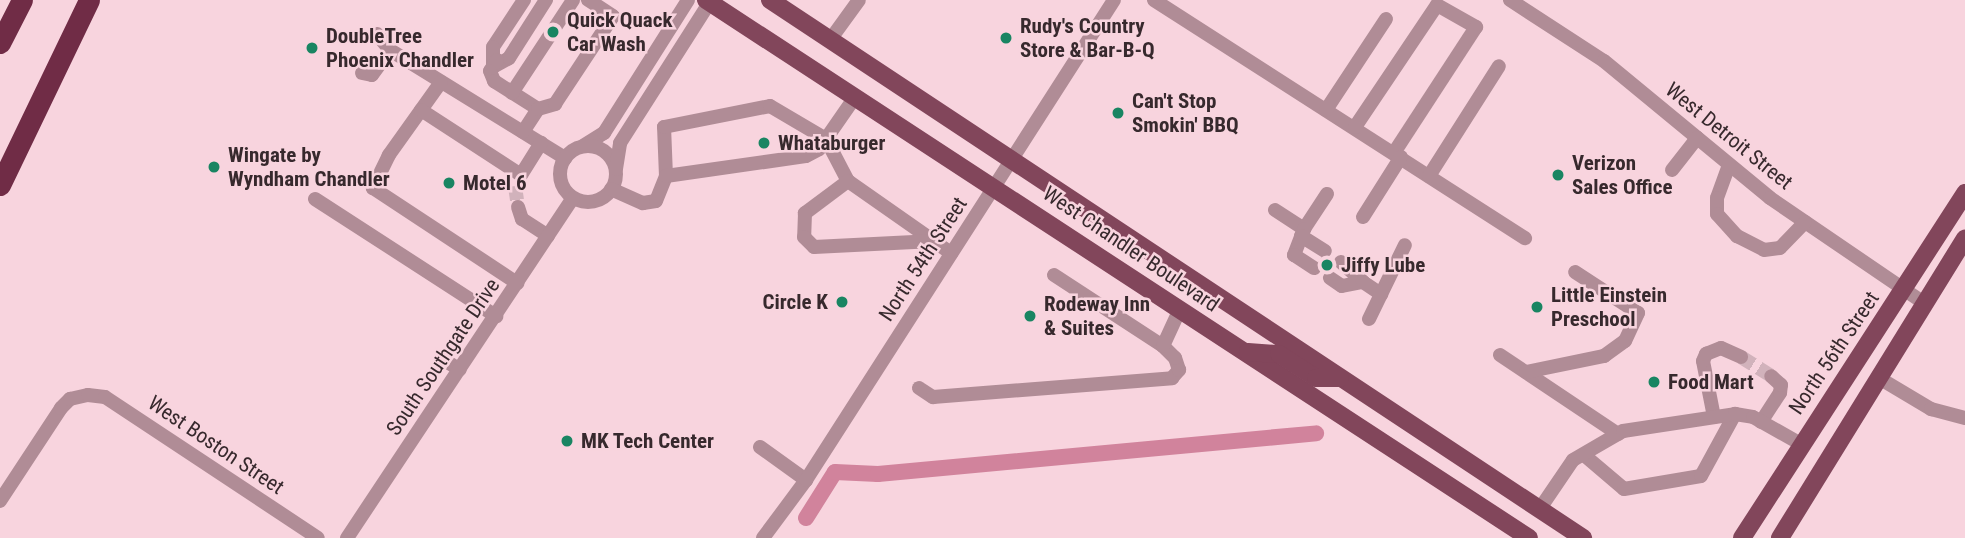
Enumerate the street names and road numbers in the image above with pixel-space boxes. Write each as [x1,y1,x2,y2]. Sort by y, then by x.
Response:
street label: West Detroit Street [1660,77,1798,195]
street label: West Chandler Boulevard [1038,181,1224,317]
street label: North 54th Street [874,192,972,326]
street label: South Southgate Drive [381,274,505,440]
street label: North 56th Street [1784,287,1884,419]
street label: West Boston Street [143,390,289,500]

